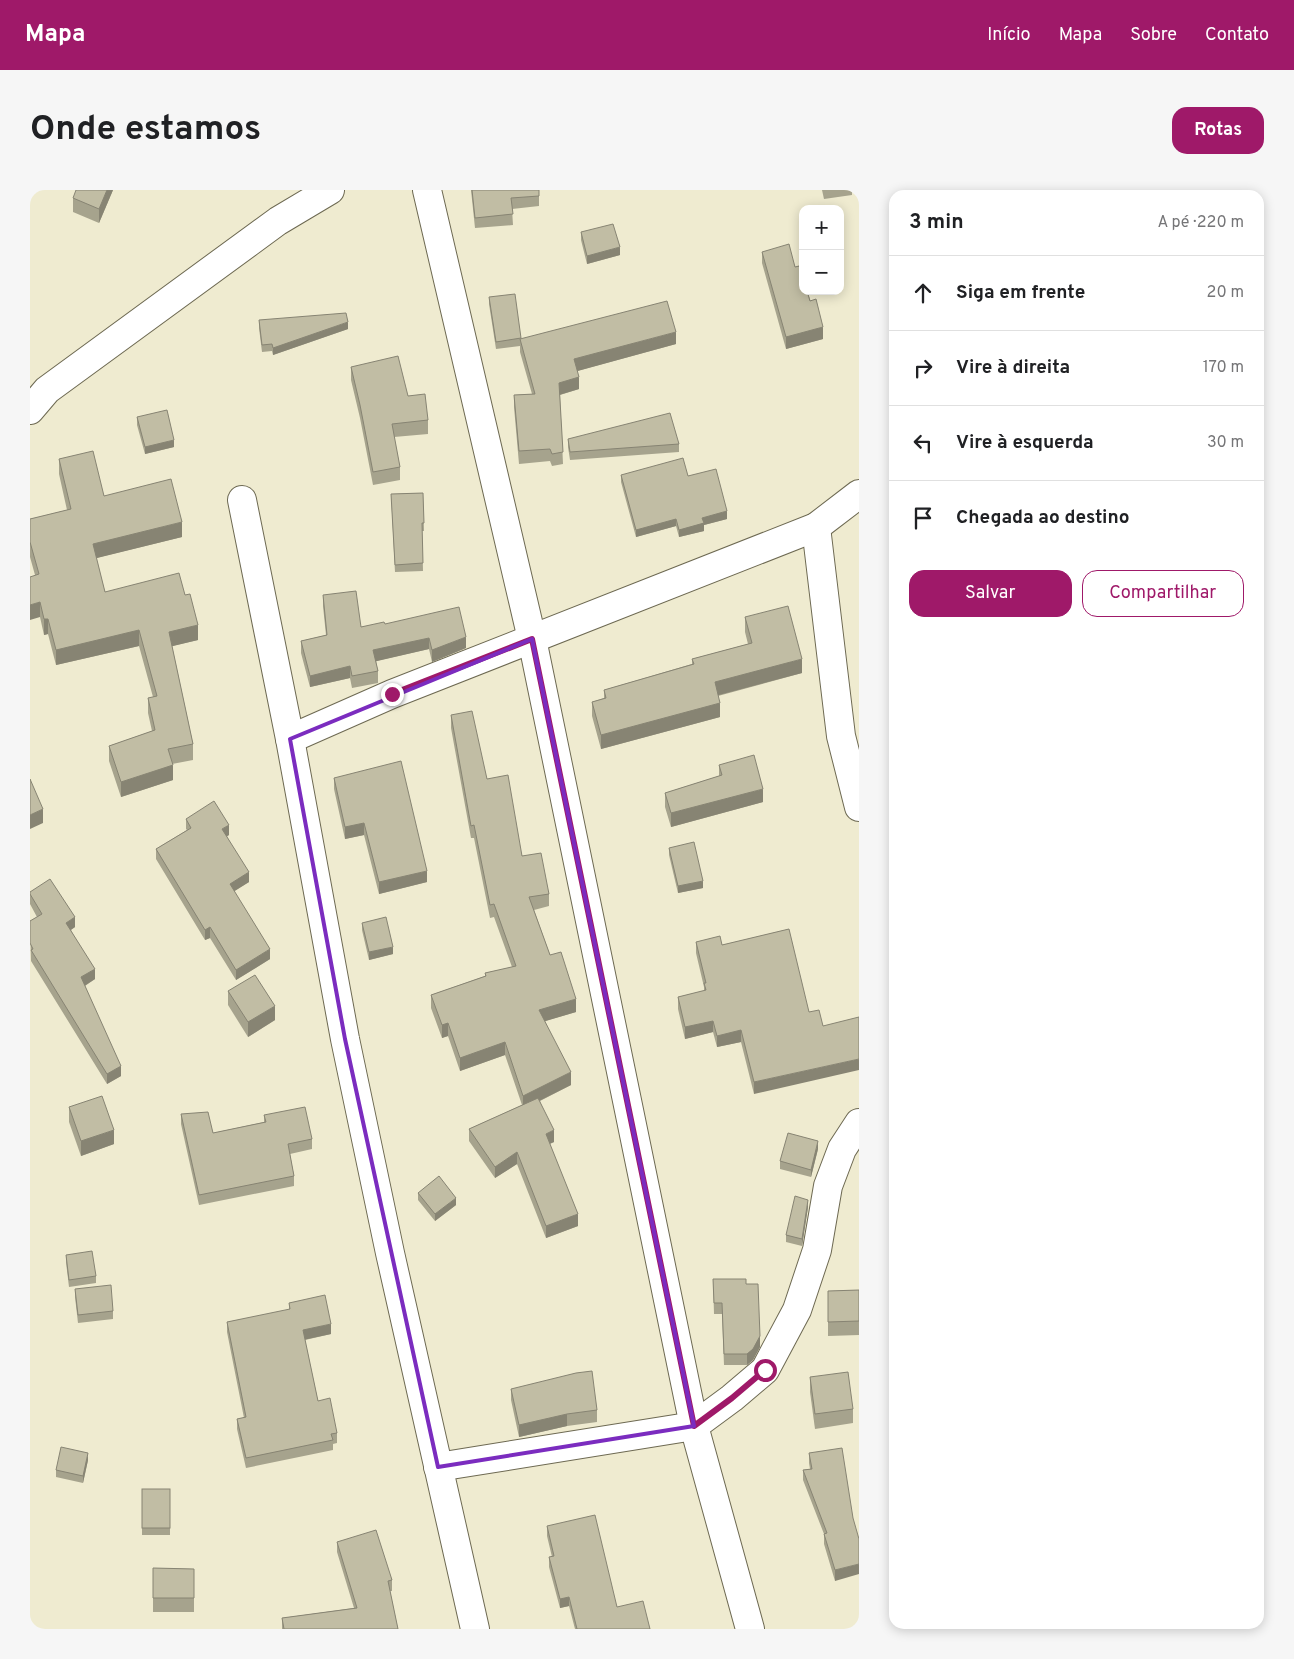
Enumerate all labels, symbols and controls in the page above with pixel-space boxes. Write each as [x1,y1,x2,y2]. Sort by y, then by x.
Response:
text: Mapa [25,20,85,50]
text: Início [987,24,1031,47]
text: Mapa [1059,24,1102,47]
text: Sobre [1130,24,1177,47]
text: Contato [1205,24,1269,47]
button: Rotas [1172,107,1264,154]
text: Onde estamos [30,108,261,152]
map controls [799,205,844,295]
button: + [799,205,844,250]
text: 3 min [909,209,964,236]
text: A pé · 220 m [1157,213,1244,233]
button: − [799,250,844,295]
icon: ahead [909,279,937,307]
text: Siga em frente [956,281,1085,305]
text: 20 m [1207,283,1244,303]
icon: right [909,354,937,382]
text: Vire à direita [956,356,1070,380]
text: 170 m [1203,358,1244,378]
icon: left [909,429,937,457]
text: Vire à esquerda [956,431,1094,455]
text: 30 m [1207,433,1244,453]
icon: arrive [909,504,937,532]
text: Chegada ao destino [956,506,1130,530]
button: Salvar [909,570,1072,617]
button: Compartilhar [1082,570,1244,617]
route end [381,683,404,706]
route start [754,1359,777,1382]

